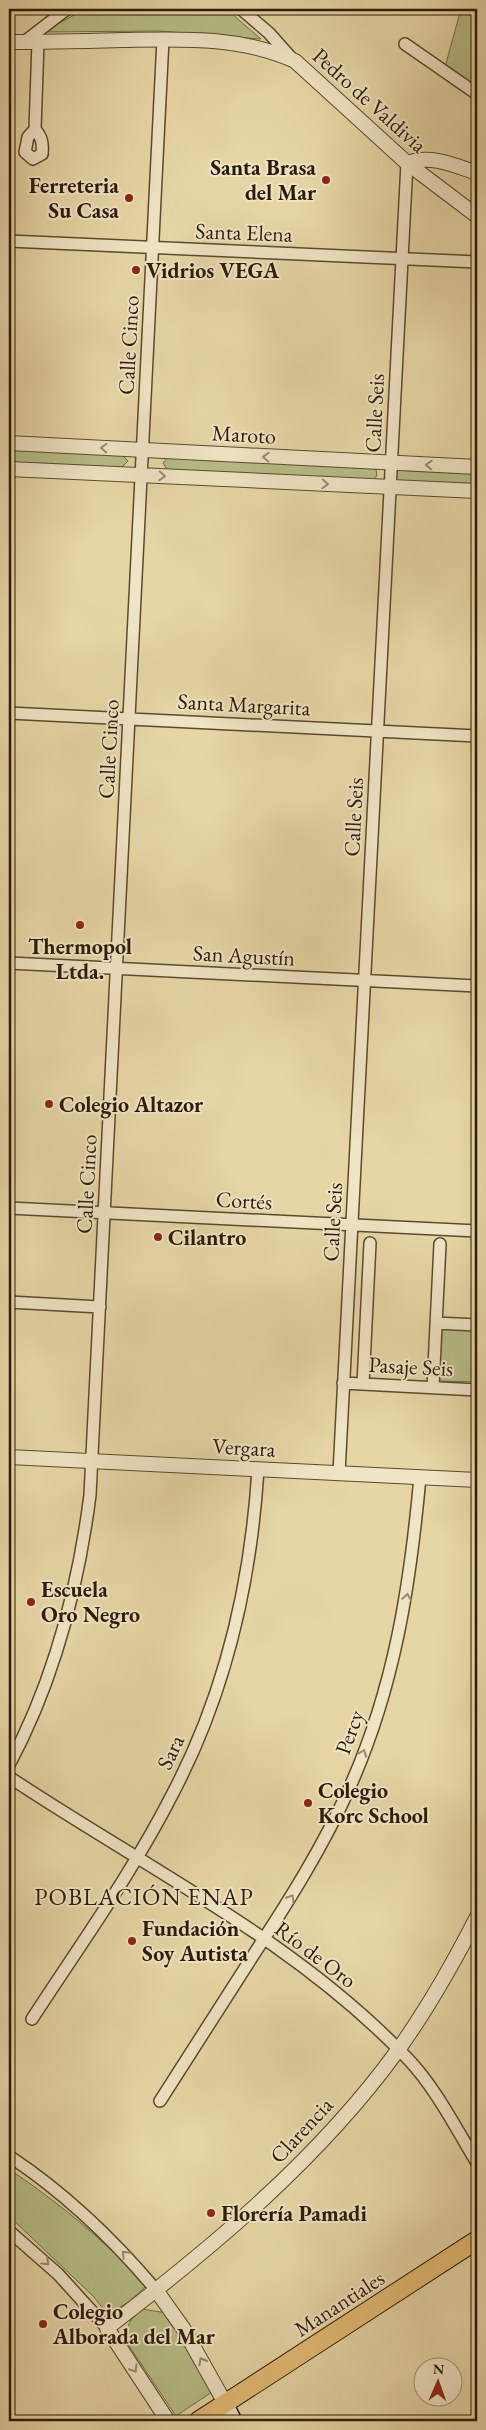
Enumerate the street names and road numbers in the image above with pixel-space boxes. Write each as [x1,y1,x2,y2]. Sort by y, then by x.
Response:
street label: Pedro de Valdivia [306,41,433,160]
street label: Santa Elena [195,216,293,249]
street label: Calle Cinco [111,294,146,396]
street label: Calle Seis [358,373,391,453]
street label: Maroto [211,418,277,451]
street label: Santa Margarita [177,687,311,722]
street label: Calle Cinco [91,698,126,800]
street label: Calle Seis [337,777,370,857]
street label: San Agustín [192,938,296,973]
street label: Calle Cinco [69,1133,104,1235]
street label: Calle Seis [316,1182,349,1262]
street label: Cortés [215,1185,273,1216]
street label: Pasaje Seis [368,1350,454,1383]
street label: Vergara [212,1431,276,1464]
street label: Percy [328,1706,371,1758]
street label: Sara [150,1730,191,1774]
street label: Río de Oro [269,1914,363,1995]
street label: Clarencia [263,2091,340,2170]
street label: Manantiales [289,2263,390,2343]

